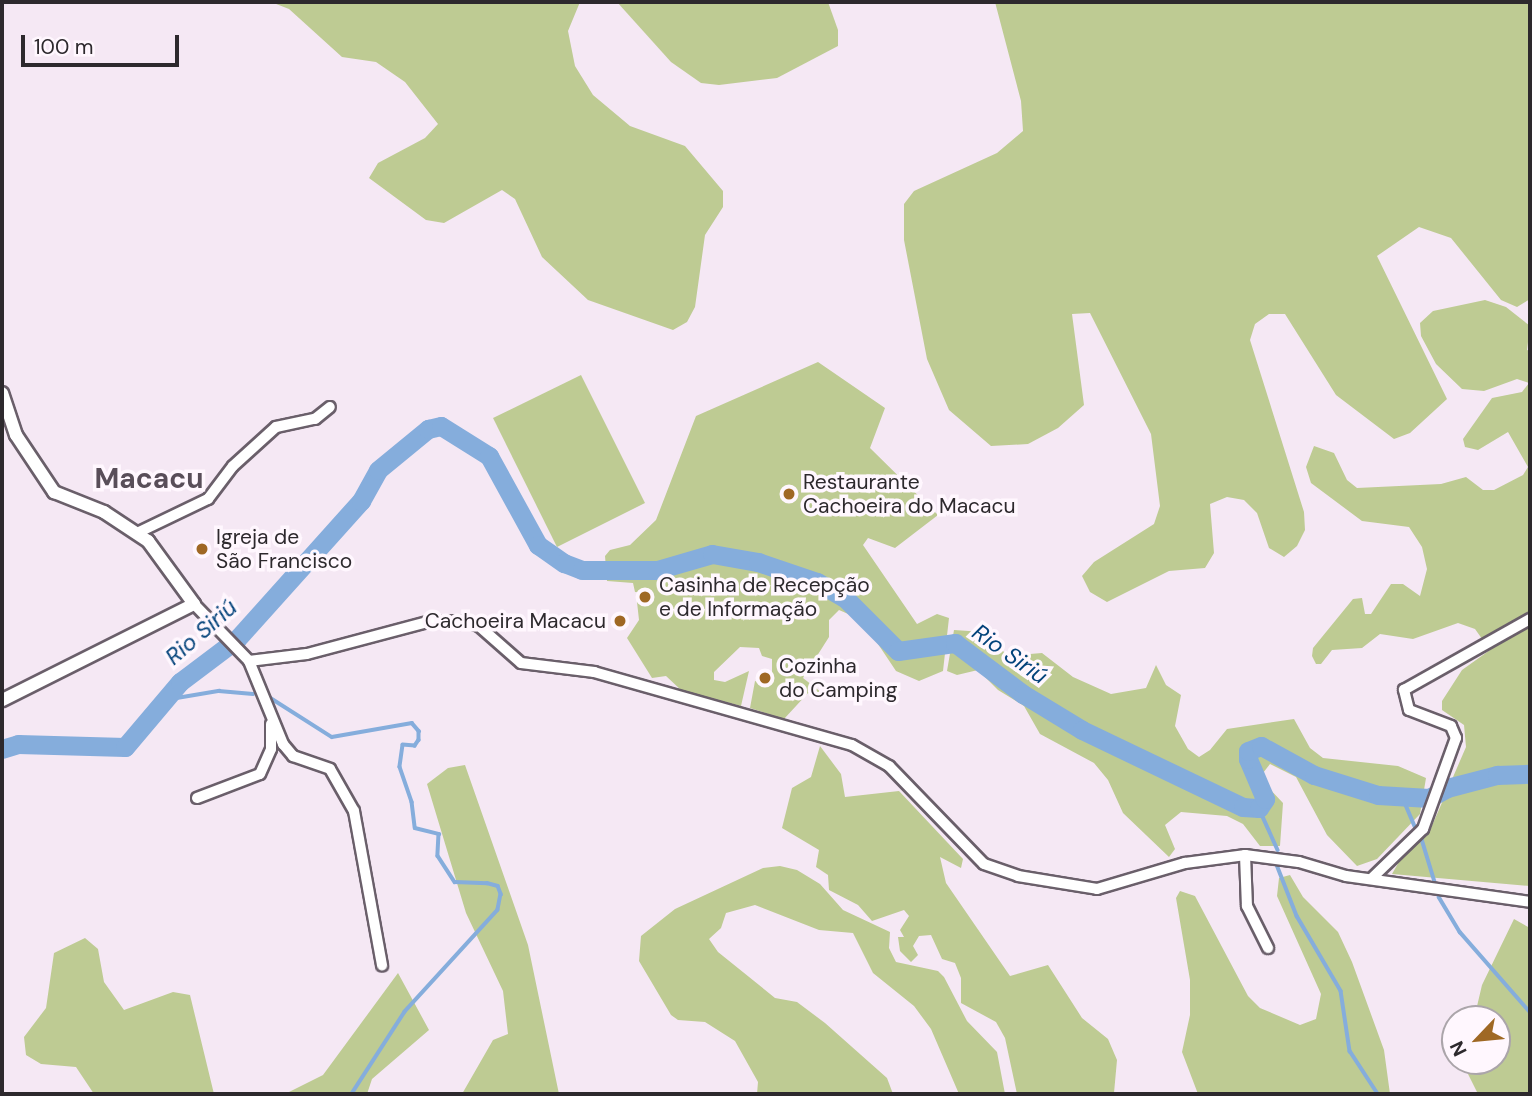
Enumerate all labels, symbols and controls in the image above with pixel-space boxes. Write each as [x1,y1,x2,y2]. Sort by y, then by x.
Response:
scale bar [24,21,182,65]
text: 100 m [34,33,94,61]
district label: Macacu [95,462,203,496]
place label: Restaurante Cachoeira do Macacu [803,469,1016,519]
marker: Restaurante Cachoeira do Macacu [781,486,797,502]
place label: Igreja de São Francisco [216,524,352,574]
marker: Igreja de São Francisco [194,541,210,557]
place label: Casinha de Recepção e de Informação [659,572,870,622]
marker: Casinha de Recepção e de Informação [637,589,653,605]
water label: Rio Siriú [160,593,242,671]
place label: Cachoeira Macacu [425,608,606,634]
marker: Cachoeira Macacu [612,613,628,629]
water label: Rio Siriú [967,618,1053,690]
place label: Cozinha do Camping [779,653,897,703]
marker: Cozinha do Camping [757,670,773,686]
north arrow [1441,1005,1511,1075]
text: N [1444,1037,1473,1060]

